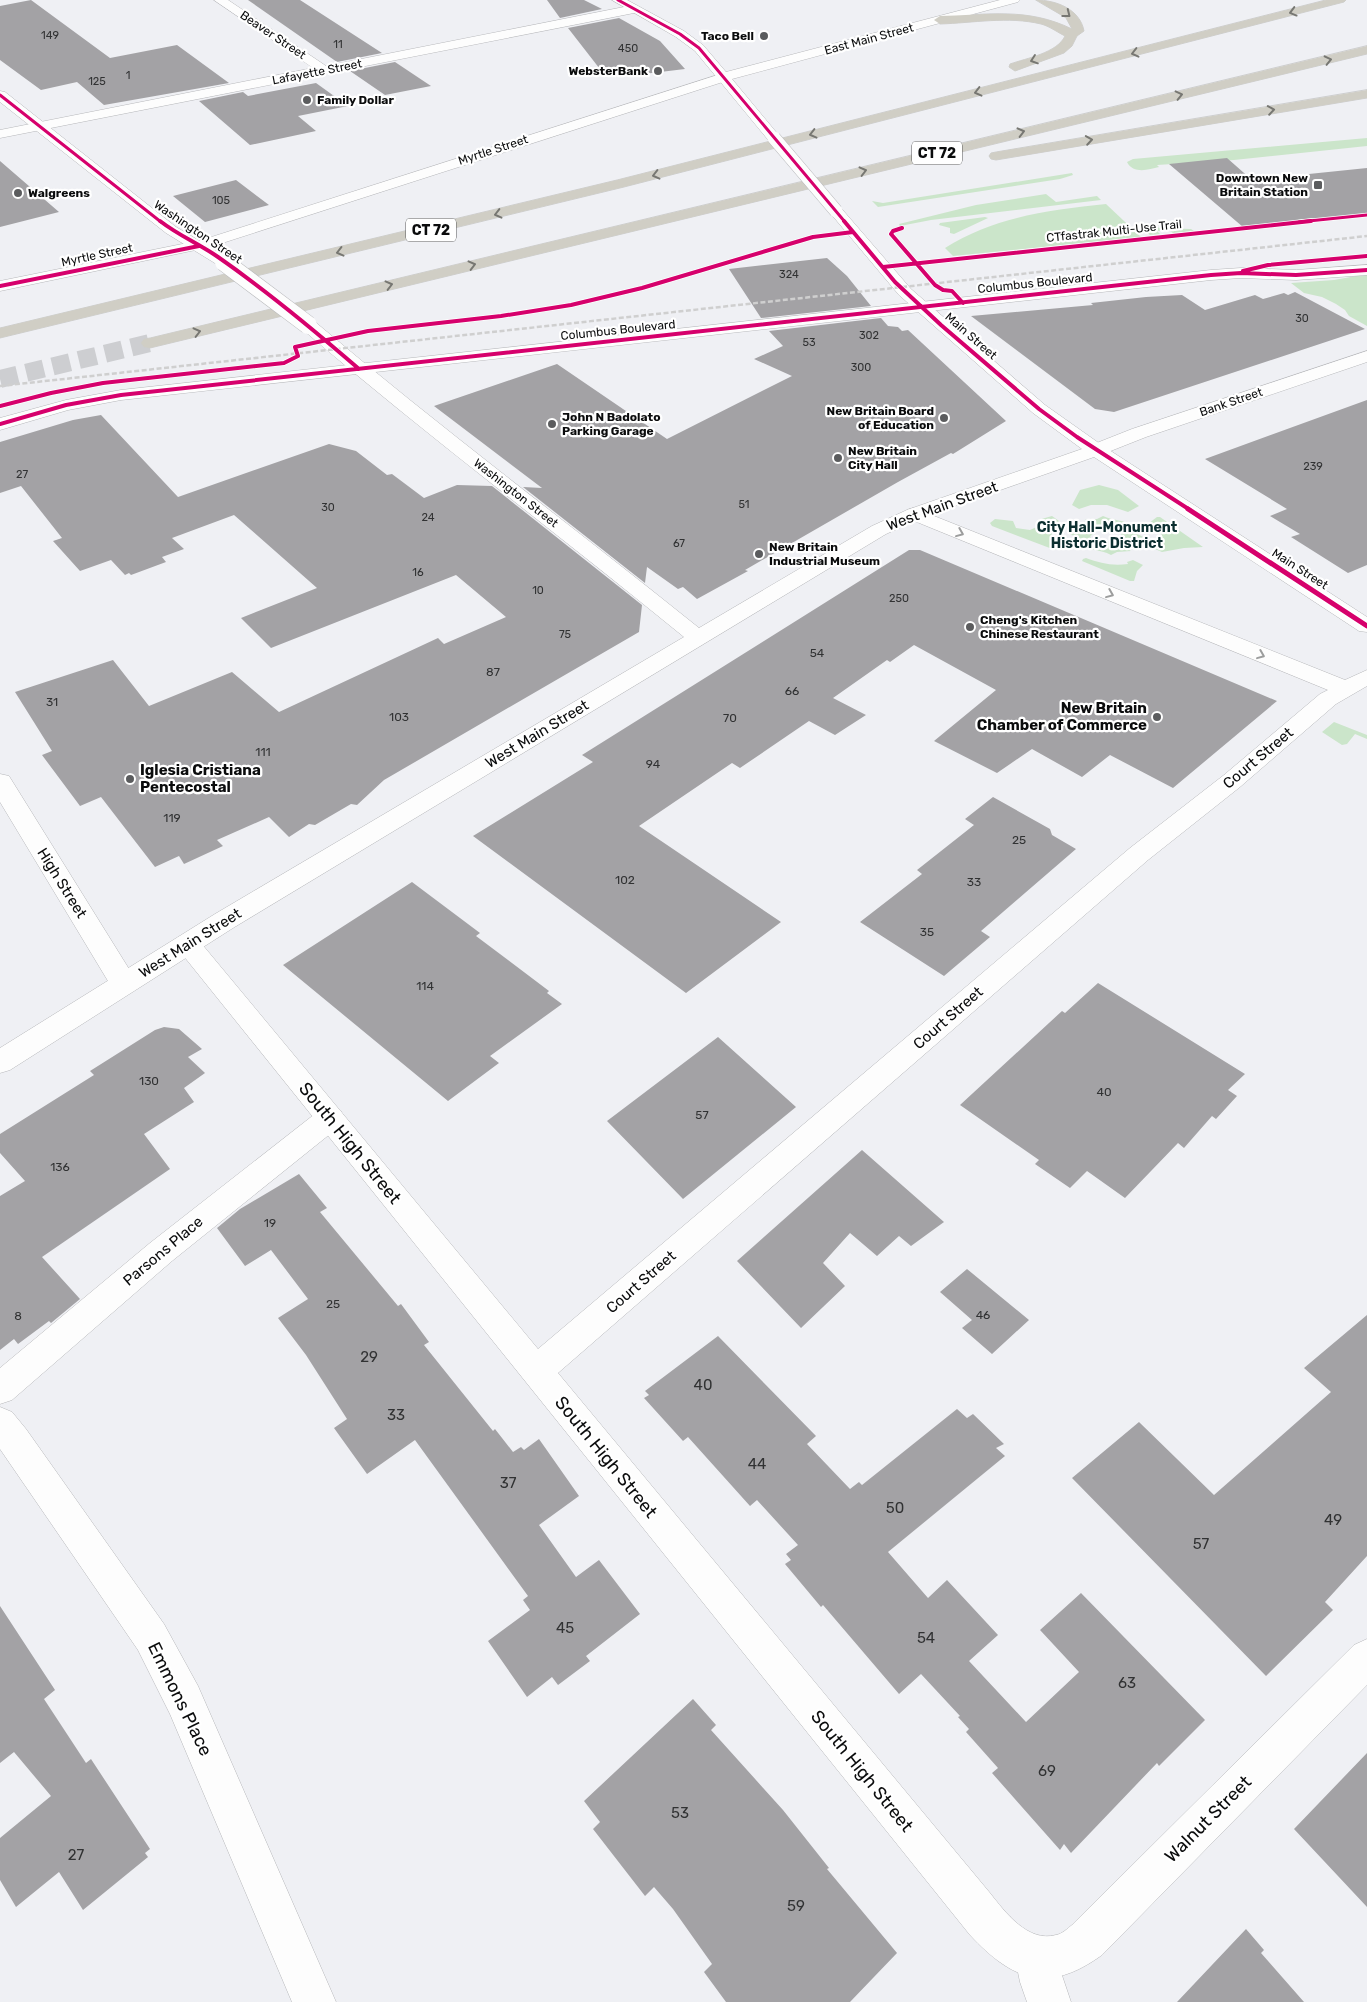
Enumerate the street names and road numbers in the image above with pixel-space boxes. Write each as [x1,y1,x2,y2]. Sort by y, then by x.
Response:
street label: Beaver Street [237,8,309,62]
street label: East Main Street [823,20,915,58]
street label: Lafayette Street [271,56,363,88]
street label: Myrtle Street [456,132,530,168]
road number: CT 72 [912,142,962,164]
street label: Washington Street [151,197,245,267]
street label: CTfastrak Multi-Use Trail [1046,217,1182,245]
road number: CT 72 [406,218,456,242]
street label: Myrtle Street [60,241,134,269]
street label: Columbus Boulevard [977,270,1093,296]
street label: Main Street [942,310,1000,362]
street label: Columbus Boulevard [560,317,676,343]
street label: Bank Street [1198,385,1265,419]
street label: Washington Street [471,456,561,530]
street label: West Main Street [884,477,1000,535]
street label: Main Street [1269,546,1331,592]
street label: West Main Street [482,696,592,772]
street label: Court Street [1219,723,1297,793]
street label: High Street [33,845,91,922]
street label: West Main Street [136,904,245,982]
street label: Court Street [910,983,987,1053]
street label: South High Street [294,1078,406,1208]
street label: Parsons Place [120,1212,206,1290]
street label: Court Street [603,1247,680,1317]
street label: South High Street [550,1392,662,1522]
street label: Emmons Place [143,1639,217,1759]
street label: South High Street [806,1706,918,1836]
street label: Walnut Street [1160,1771,1256,1867]

